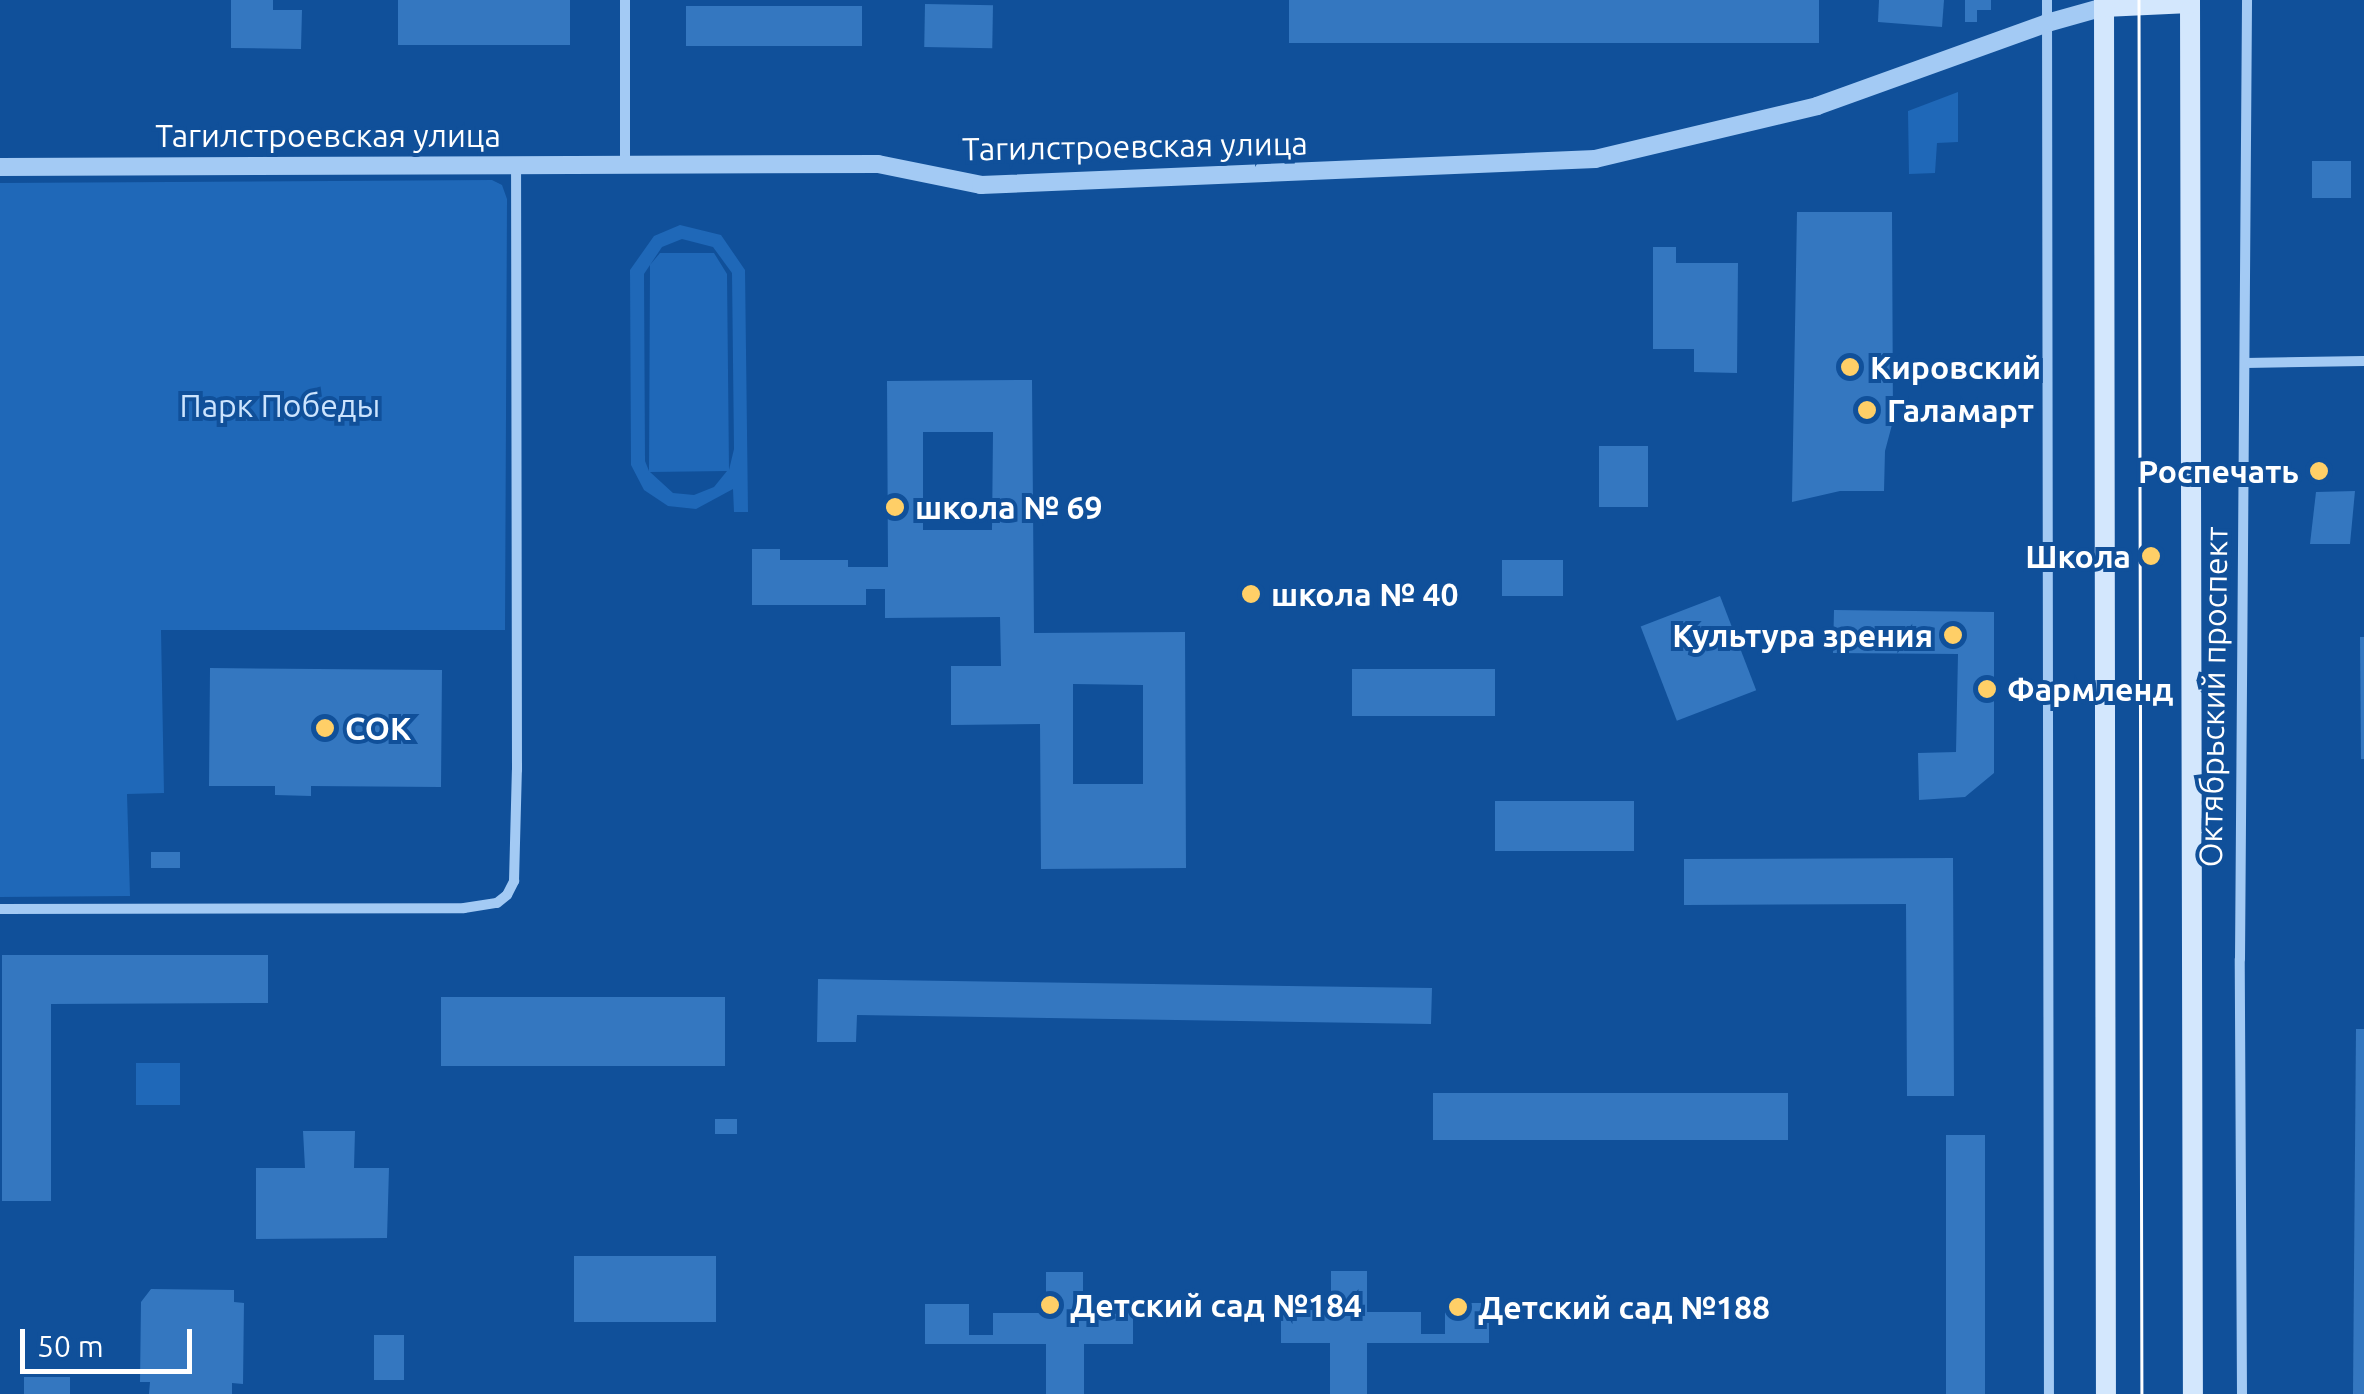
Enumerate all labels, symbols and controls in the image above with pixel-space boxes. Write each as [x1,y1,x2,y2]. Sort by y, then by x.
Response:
street label: Тагилстроевская улица [155,116,501,154]
street label: Тагилстроевская улица [962,124,1308,168]
place label: Кировский [1870,348,2041,386]
marker: Кировский [1839,356,1861,378]
park label: Парк Победы [180,386,380,424]
place label: Галамарт [1887,391,2034,429]
marker: Галамарт [1856,399,1878,421]
place label: Роспечать [2138,452,2299,490]
marker: Роспечать [2308,460,2330,482]
place label: школа № 69 [915,488,1103,526]
marker: школа № 69 [884,496,906,518]
street label: Октябрьский проспект [2191,526,2235,868]
place label: Школа [2025,537,2131,575]
marker: Школа [2140,545,2162,567]
place label: школа № 40 [1271,575,1459,613]
marker: школа № 40 [1240,583,1262,605]
place label: Культура зрения [1672,616,1933,654]
marker: Культура зрения [1942,624,1964,646]
place label: Фармленд [2007,670,2173,708]
marker: Фармленд [1976,678,1998,700]
place label: СОК [345,709,411,747]
marker: СОК [314,717,336,739]
place label: Детский сад №184 [1070,1286,1362,1324]
place label: Детский сад №188 [1478,1288,1770,1326]
marker: Детский сад №184 [1039,1294,1061,1316]
marker: Детский сад №188 [1447,1296,1469,1318]
scale bar [25,1309,198,1371]
text: 50 m [37,1329,104,1363]

